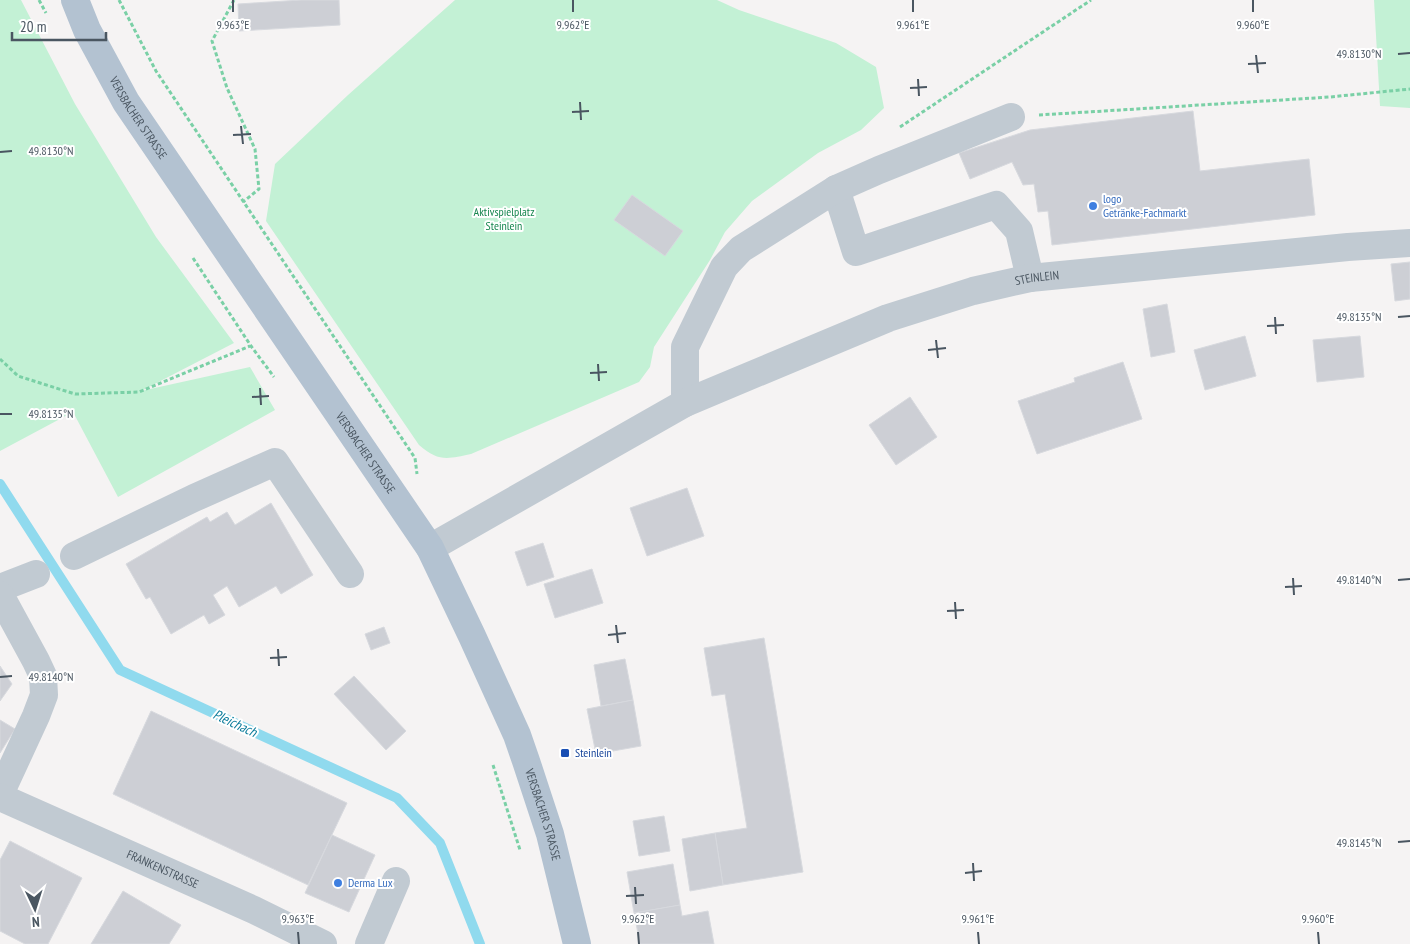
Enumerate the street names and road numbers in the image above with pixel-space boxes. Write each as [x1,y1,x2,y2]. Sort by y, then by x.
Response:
street label: VERSBACHER STRASSE [106,73,171,162]
street label: STEINLEIN [1013,267,1060,288]
street label: VERSBACHER STRASSE [332,408,399,496]
street label: VERSBACHER STRASSE [522,766,564,862]
street label: FRANKENSTRASSE [124,846,201,891]

